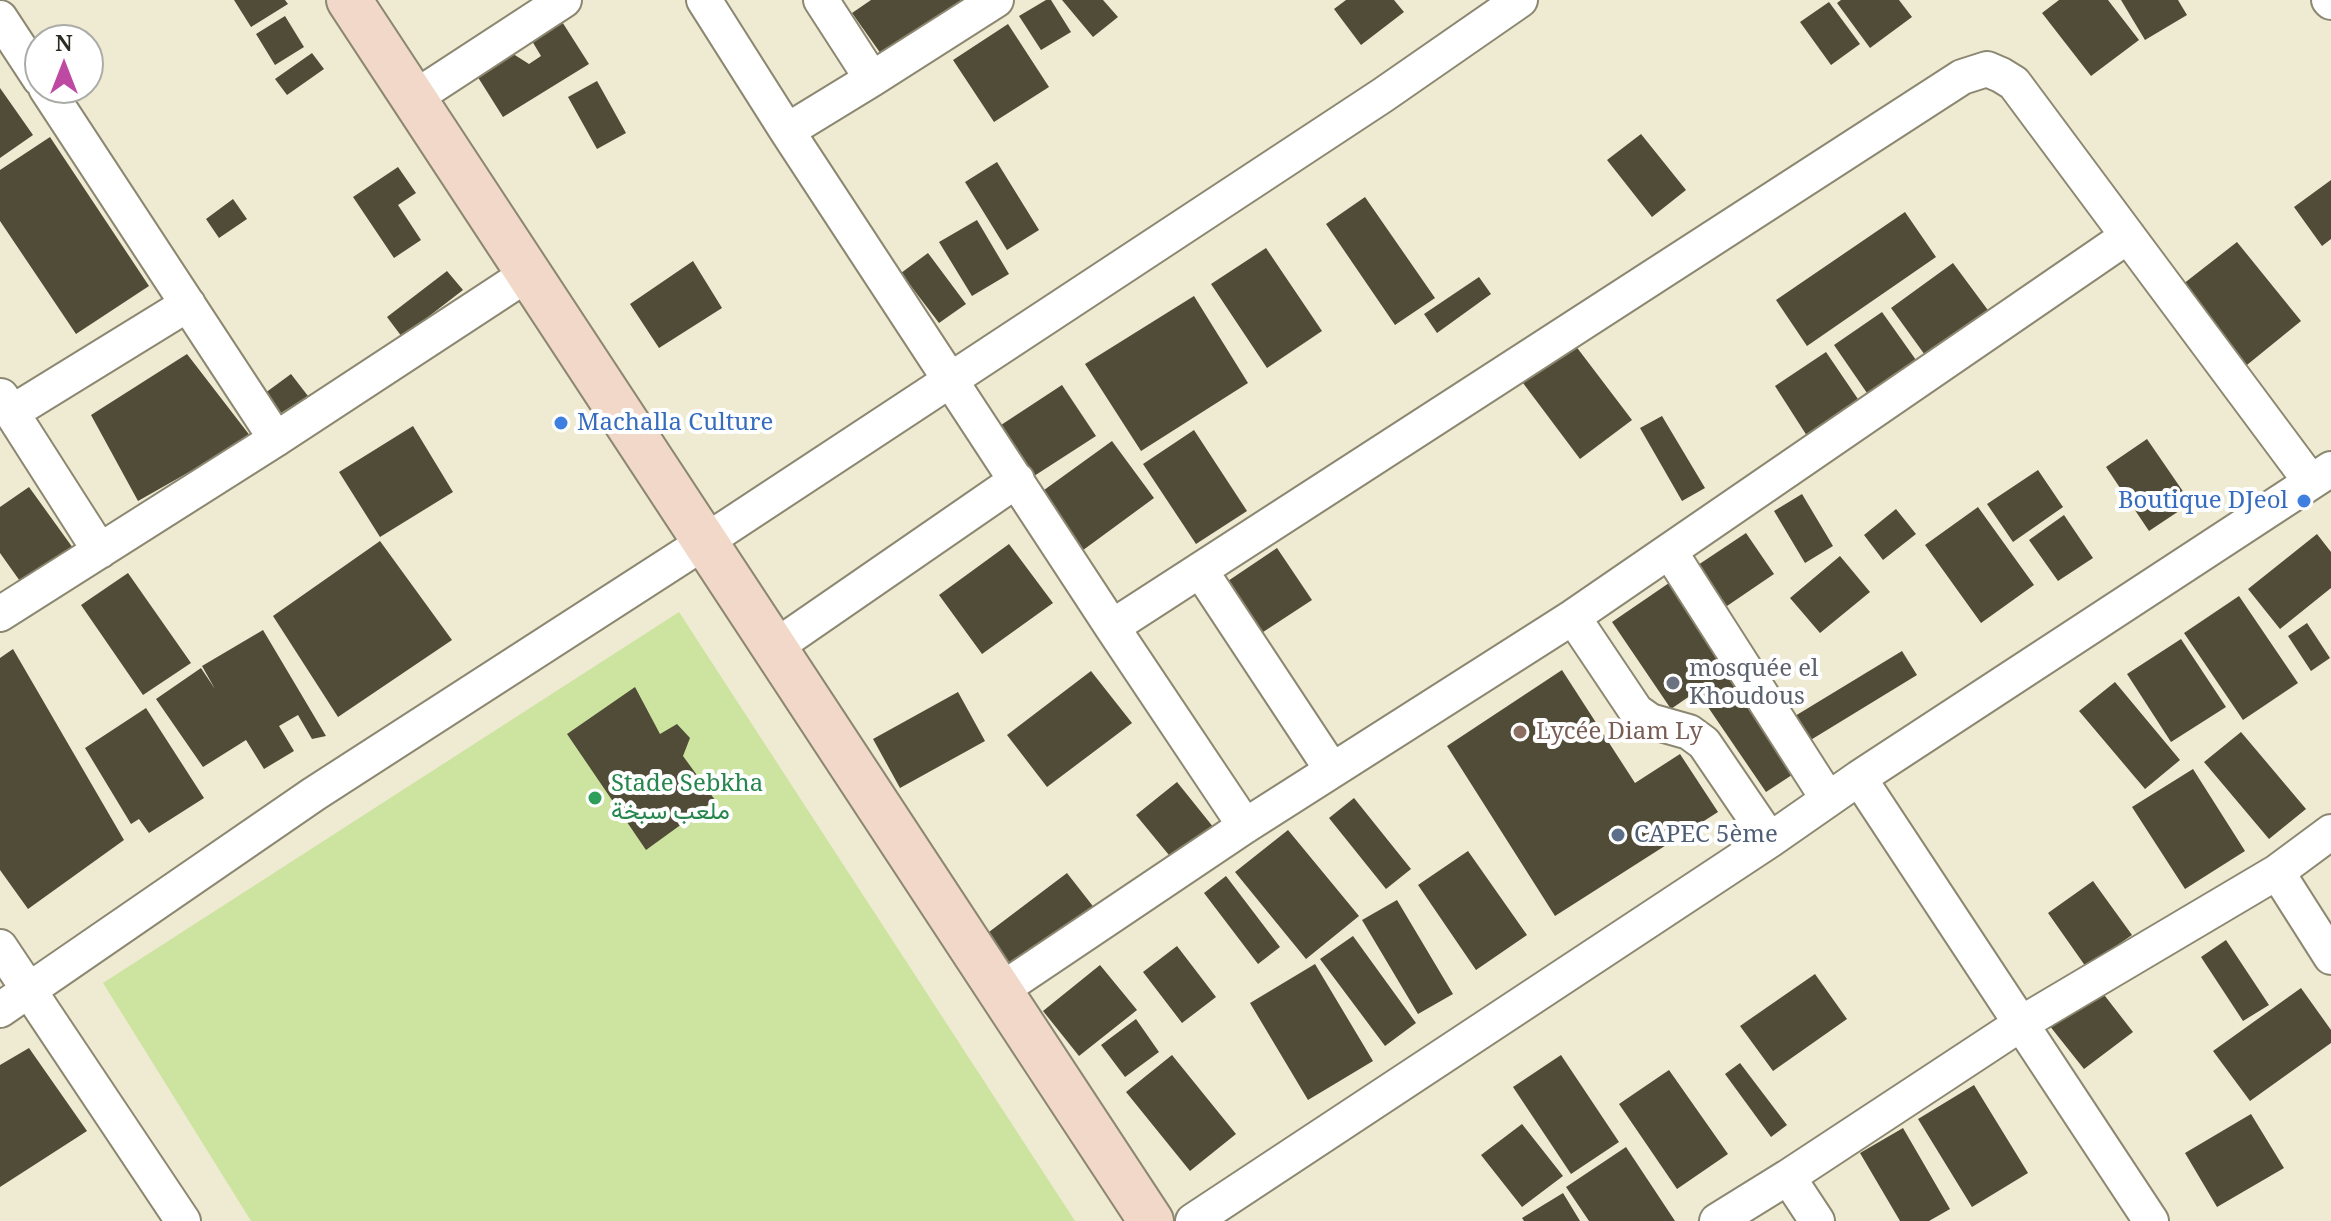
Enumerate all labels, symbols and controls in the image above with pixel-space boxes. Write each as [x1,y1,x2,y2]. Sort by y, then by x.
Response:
north arrow [24,24,104,104]
text: N [55,27,73,57]
place label: Machalla Culture [577,409,773,437]
marker: Machalla Culture [552,414,570,432]
place label: Boutique DJeol [2118,487,2288,515]
marker: Boutique DJeol [2295,492,2313,510]
place label: mosquée el Khoudous [1689,655,1819,711]
marker: mosquée el Khoudous [1664,674,1682,692]
place label: Lycée Diam Ly [1536,718,1703,746]
marker: Lycée Diam Ly [1511,723,1529,741]
place label: Stade Sebkha ملعب سبخة [611,770,763,826]
marker: Stade Sebkha ملعب سبخة [586,789,604,807]
place label: CAPEC 5ème [1634,821,1778,849]
marker: CAPEC 5ème [1609,826,1627,844]

